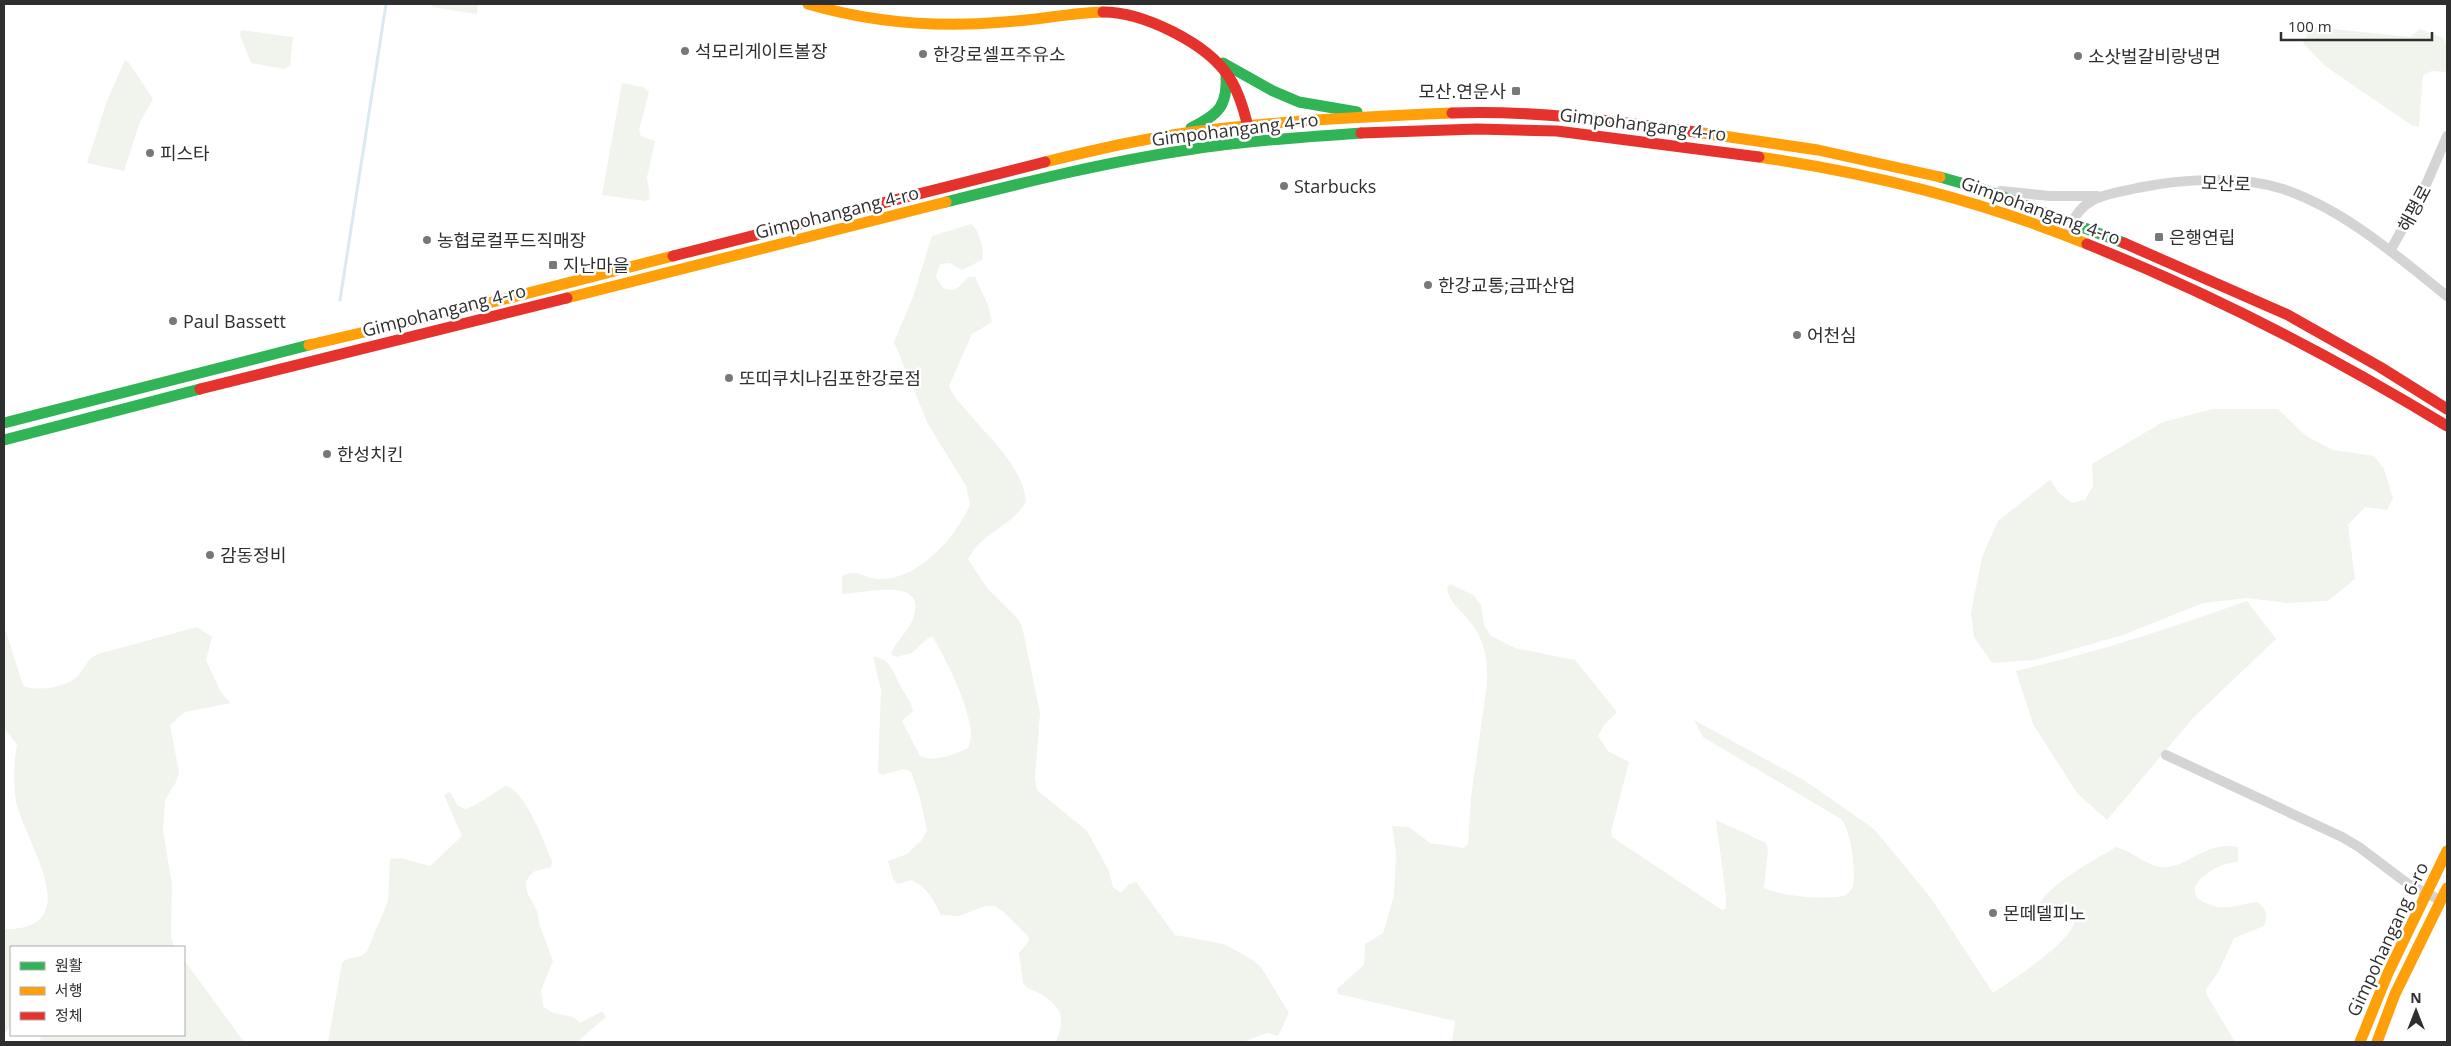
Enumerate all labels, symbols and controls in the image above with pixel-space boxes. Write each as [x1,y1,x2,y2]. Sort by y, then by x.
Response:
scale bar [2281,10,2432,42]
text: 100 m [2288,16,2332,36]
place label: 석모리게이트볼장 [695,39,827,63]
place label: 한강로셀프주유소 [933,42,1065,66]
place label: 소삿벌갈비랑냉면 [2088,44,2220,68]
marker: 석모리게이트볼장 [679,45,691,57]
marker: 한강로셀프주유소 [917,48,929,60]
marker: 소삿벌갈비랑냉면 [2072,50,2084,62]
place label: 모산.연운사 [1418,79,1506,103]
marker: 모산.연운사 [1510,85,1522,97]
street label: Gimpohangang 4-ro [1558,102,1728,146]
street label: Gimpohangang 4-ro [1150,107,1320,151]
place label: 피스타 [160,141,210,165]
marker: 피스타 [144,147,156,159]
street label: Gimpohangang 4-ro [1958,170,2124,250]
street label: 모산로 [2201,170,2251,196]
place label: Starbucks [1294,174,1376,198]
street label: Gimpohangang 4-ro [753,180,921,244]
marker: Starbucks [1278,180,1290,192]
street label: 해평로 [2392,180,2436,236]
place label: 은행연립 [2169,225,2235,249]
place label: 농협로컬푸드직매장 [437,228,586,252]
marker: 은행연립 [2153,231,2165,243]
marker: 농협로컬푸드직매장 [421,234,433,246]
place label: 지난마을 [563,253,629,277]
marker: 지난마을 [547,259,559,271]
place label: 한강교통;금파산업 [1438,273,1575,297]
street label: Gimpohangang 4-ro [360,278,528,342]
marker: 한강교통;금파산업 [1422,279,1434,291]
place label: Paul Bassett [183,309,286,333]
marker: Paul Bassett [167,315,179,327]
place label: 어천심 [1807,323,1857,347]
marker: 어천심 [1791,329,1803,341]
place label: 또띠쿠치나김포한강로점 [739,366,921,390]
marker: 또띠쿠치나김포한강로점 [723,372,735,384]
place label: 한성치킨 [337,442,403,466]
marker: 한성치킨 [321,448,333,460]
place label: 감동정비 [220,543,286,567]
marker: 감동정비 [204,549,216,561]
street label: Gimpohangang 6-ro [2341,858,2433,1020]
place label: 몬떼델피노 [2003,901,2086,925]
marker: 몬떼델피노 [1987,907,1999,919]
legend [10,946,185,1036]
text: 원활 [55,955,83,975]
text: 서행 [55,980,83,1000]
north arrow [2391,986,2441,1036]
text: N [2410,988,2422,1007]
text: 정체 [55,1005,83,1025]

